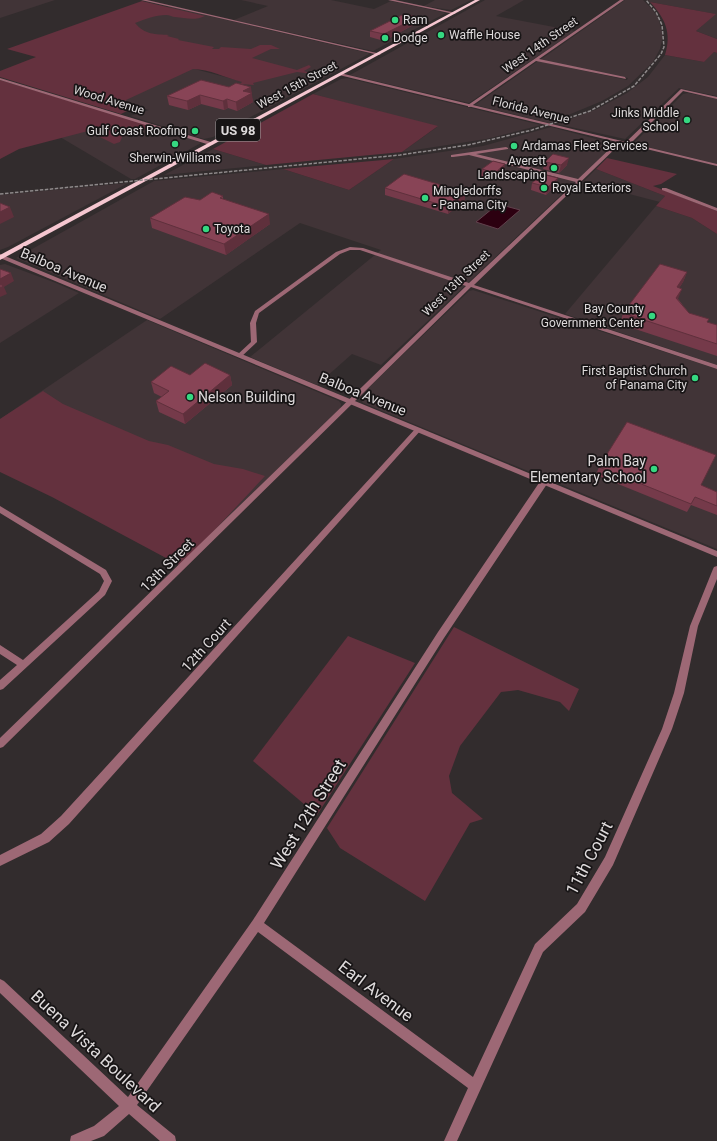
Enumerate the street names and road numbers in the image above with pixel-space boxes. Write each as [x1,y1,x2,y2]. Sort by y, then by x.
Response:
street label: West 14th Street [500,14,580,76]
street label: West 15th Street [255,58,339,112]
street label: Wood Avenue [72,83,146,117]
street label: Florida Avenue [491,94,571,126]
road number: US 98 [216,119,260,141]
street label: Balboa Avenue [18,245,110,295]
street label: West 13th Street [419,247,493,319]
street label: Balboa Avenue [317,369,409,419]
street label: 13th Street [137,535,197,595]
street label: 12th Court [178,615,234,675]
street label: West 12th Street [266,755,350,873]
street label: 11th Court [561,818,617,898]
street label: Earl Avenue [335,956,417,1026]
street label: Buena Vista Boulevard [27,986,165,1116]

